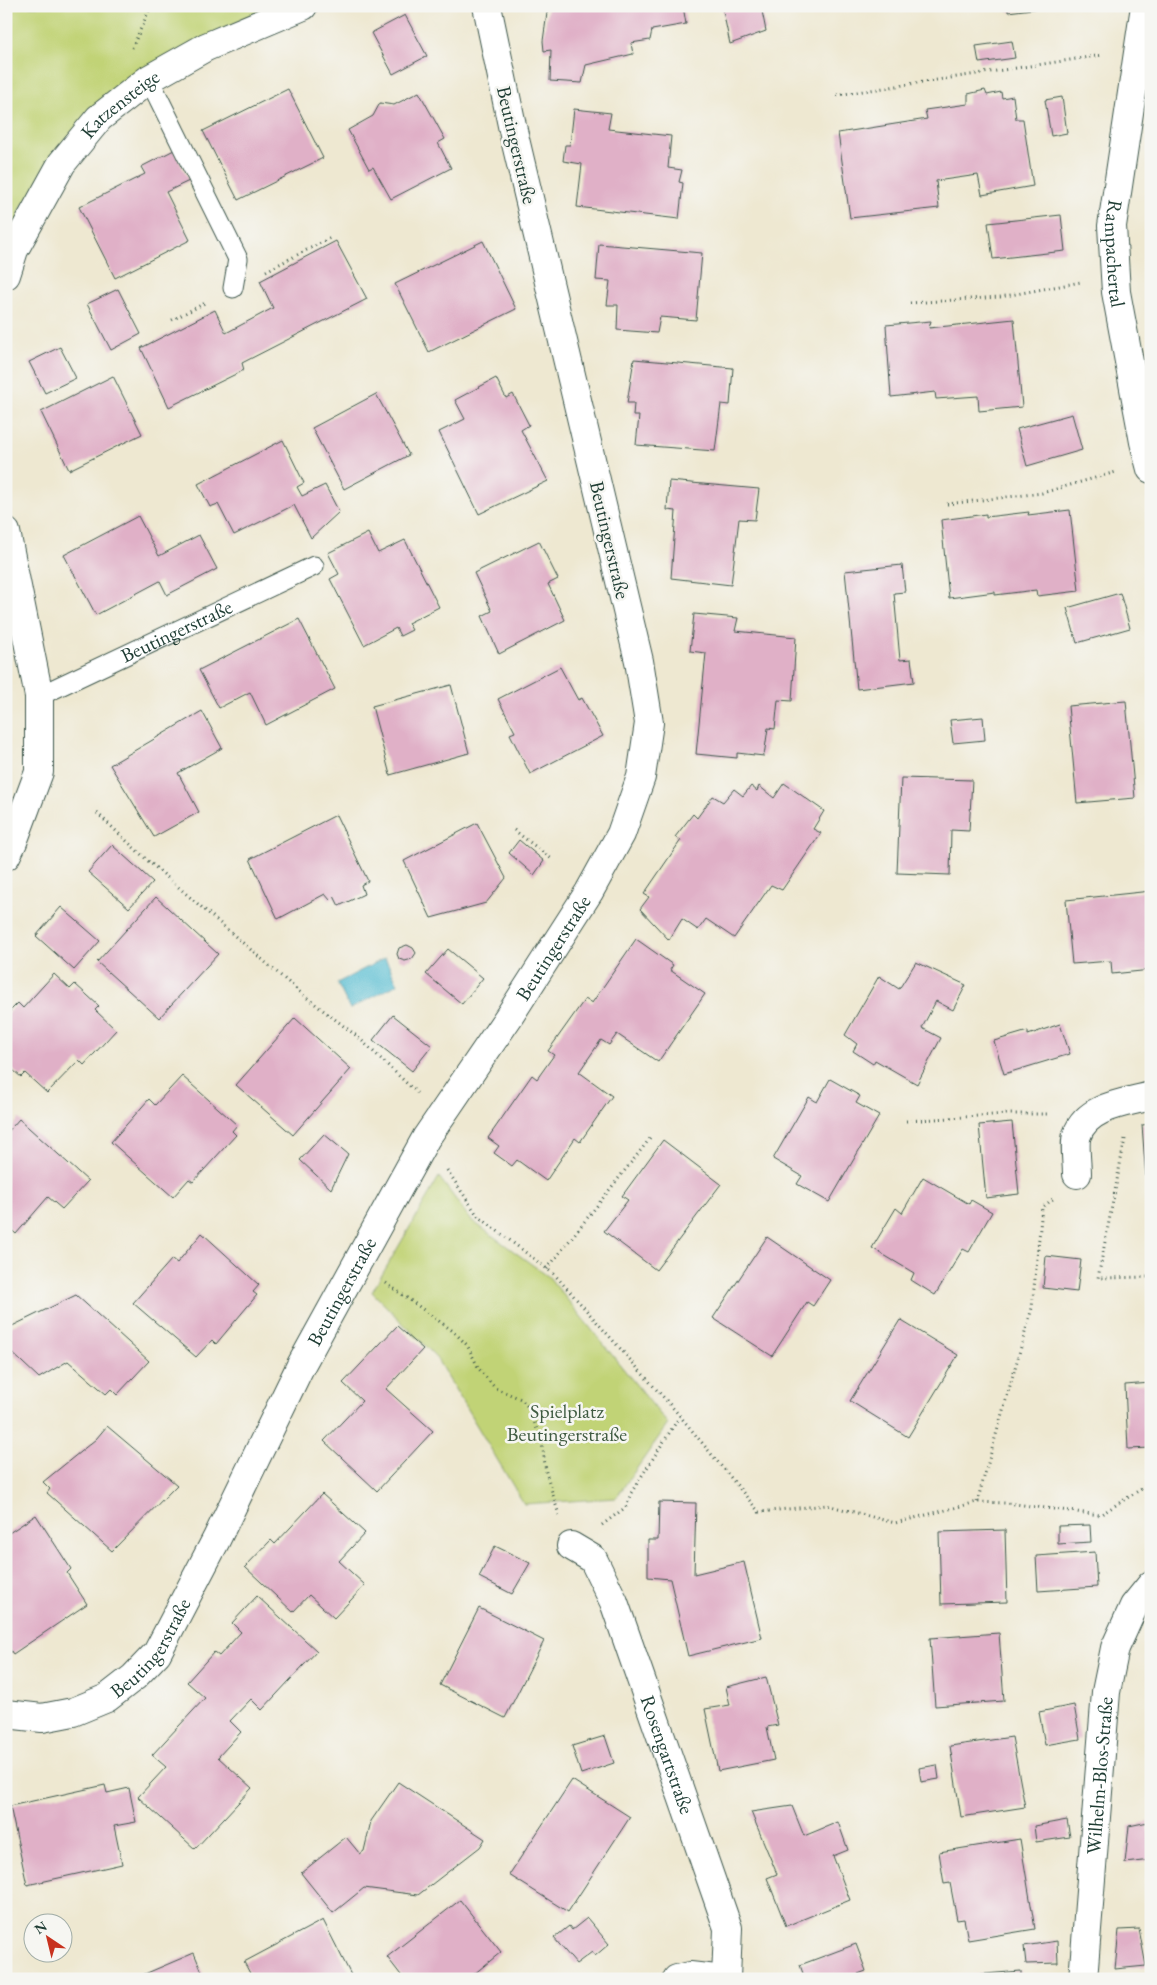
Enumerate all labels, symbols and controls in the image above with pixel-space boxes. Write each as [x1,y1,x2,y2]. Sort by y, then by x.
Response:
street label: Katzensteige [74,63,164,144]
street label: Beutingerstraße [491,83,543,207]
street label: Rampachertal [1099,198,1132,310]
street label: Beutingerstraße [584,478,636,602]
street label: Beutingerstraße [116,593,237,669]
street label: Beutingerstraße [510,890,597,1005]
street label: Beutingerstraße [301,1232,382,1350]
park label: Spielplatz Beutingerstraße [507,1398,627,1447]
street label: Beutingerstraße [105,1593,196,1704]
street label: Rosengartstraße [635,1692,700,1818]
street label: Wilhelm-Blos-Straße [1080,1696,1119,1856]
north arrow [22,1912,72,1962]
text: N [31,1916,51,1938]

